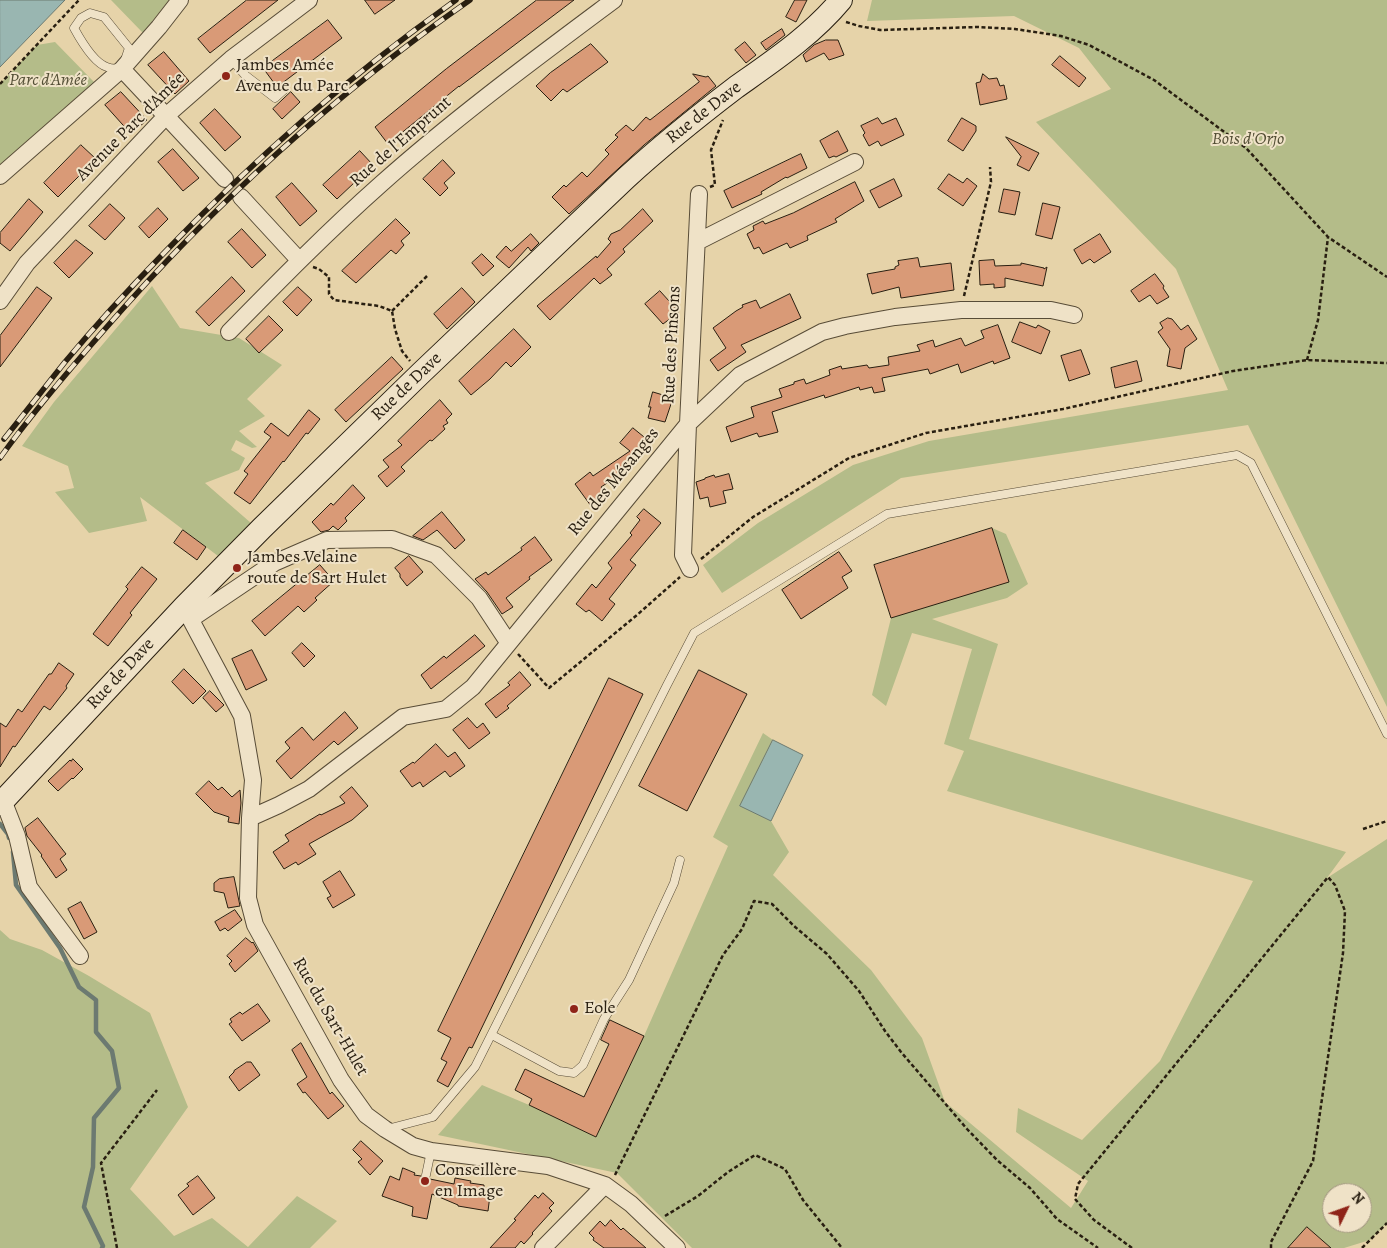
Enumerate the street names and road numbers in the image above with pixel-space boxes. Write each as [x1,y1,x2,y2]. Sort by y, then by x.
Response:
street label: Avenue Parc d'Amée [72,68,190,186]
street label: Rue de Dave [662,77,746,149]
street label: Rue de l'Emprunt [346,92,456,192]
street label: Rue des Pinsons [658,285,686,405]
street label: Rue de Dave [367,348,447,426]
street label: Rue des Mésanges [564,423,664,541]
street label: Rue de Dave [83,634,159,714]
street label: Rue du Sart-Hulet [287,954,373,1080]

